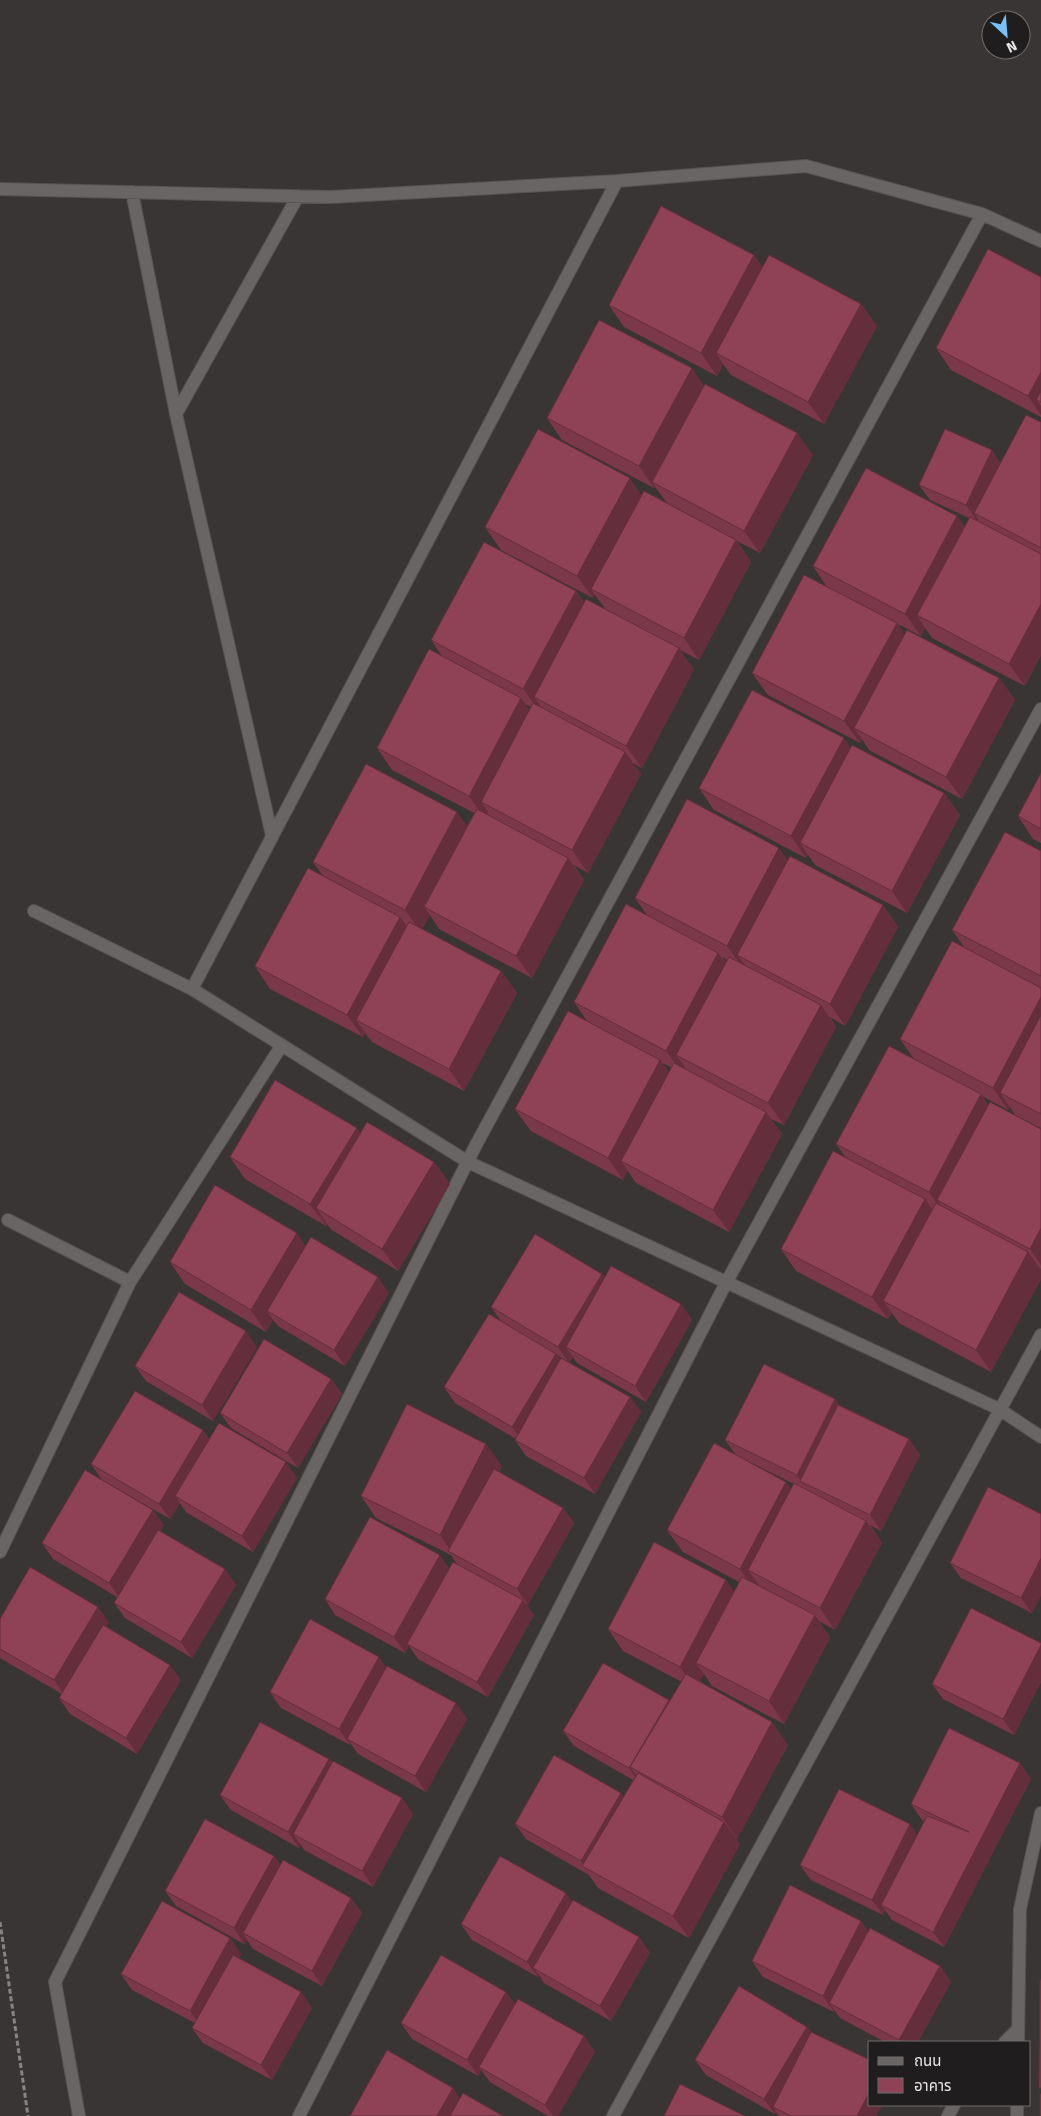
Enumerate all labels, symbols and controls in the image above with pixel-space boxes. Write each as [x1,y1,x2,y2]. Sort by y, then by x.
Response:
north arrow [981,10,1031,60]
text: N [1004,37,1019,56]
legend [868,2041,1031,2106]
text: ถนน [914,2052,941,2070]
text: อาคาร [914,2077,951,2095]

